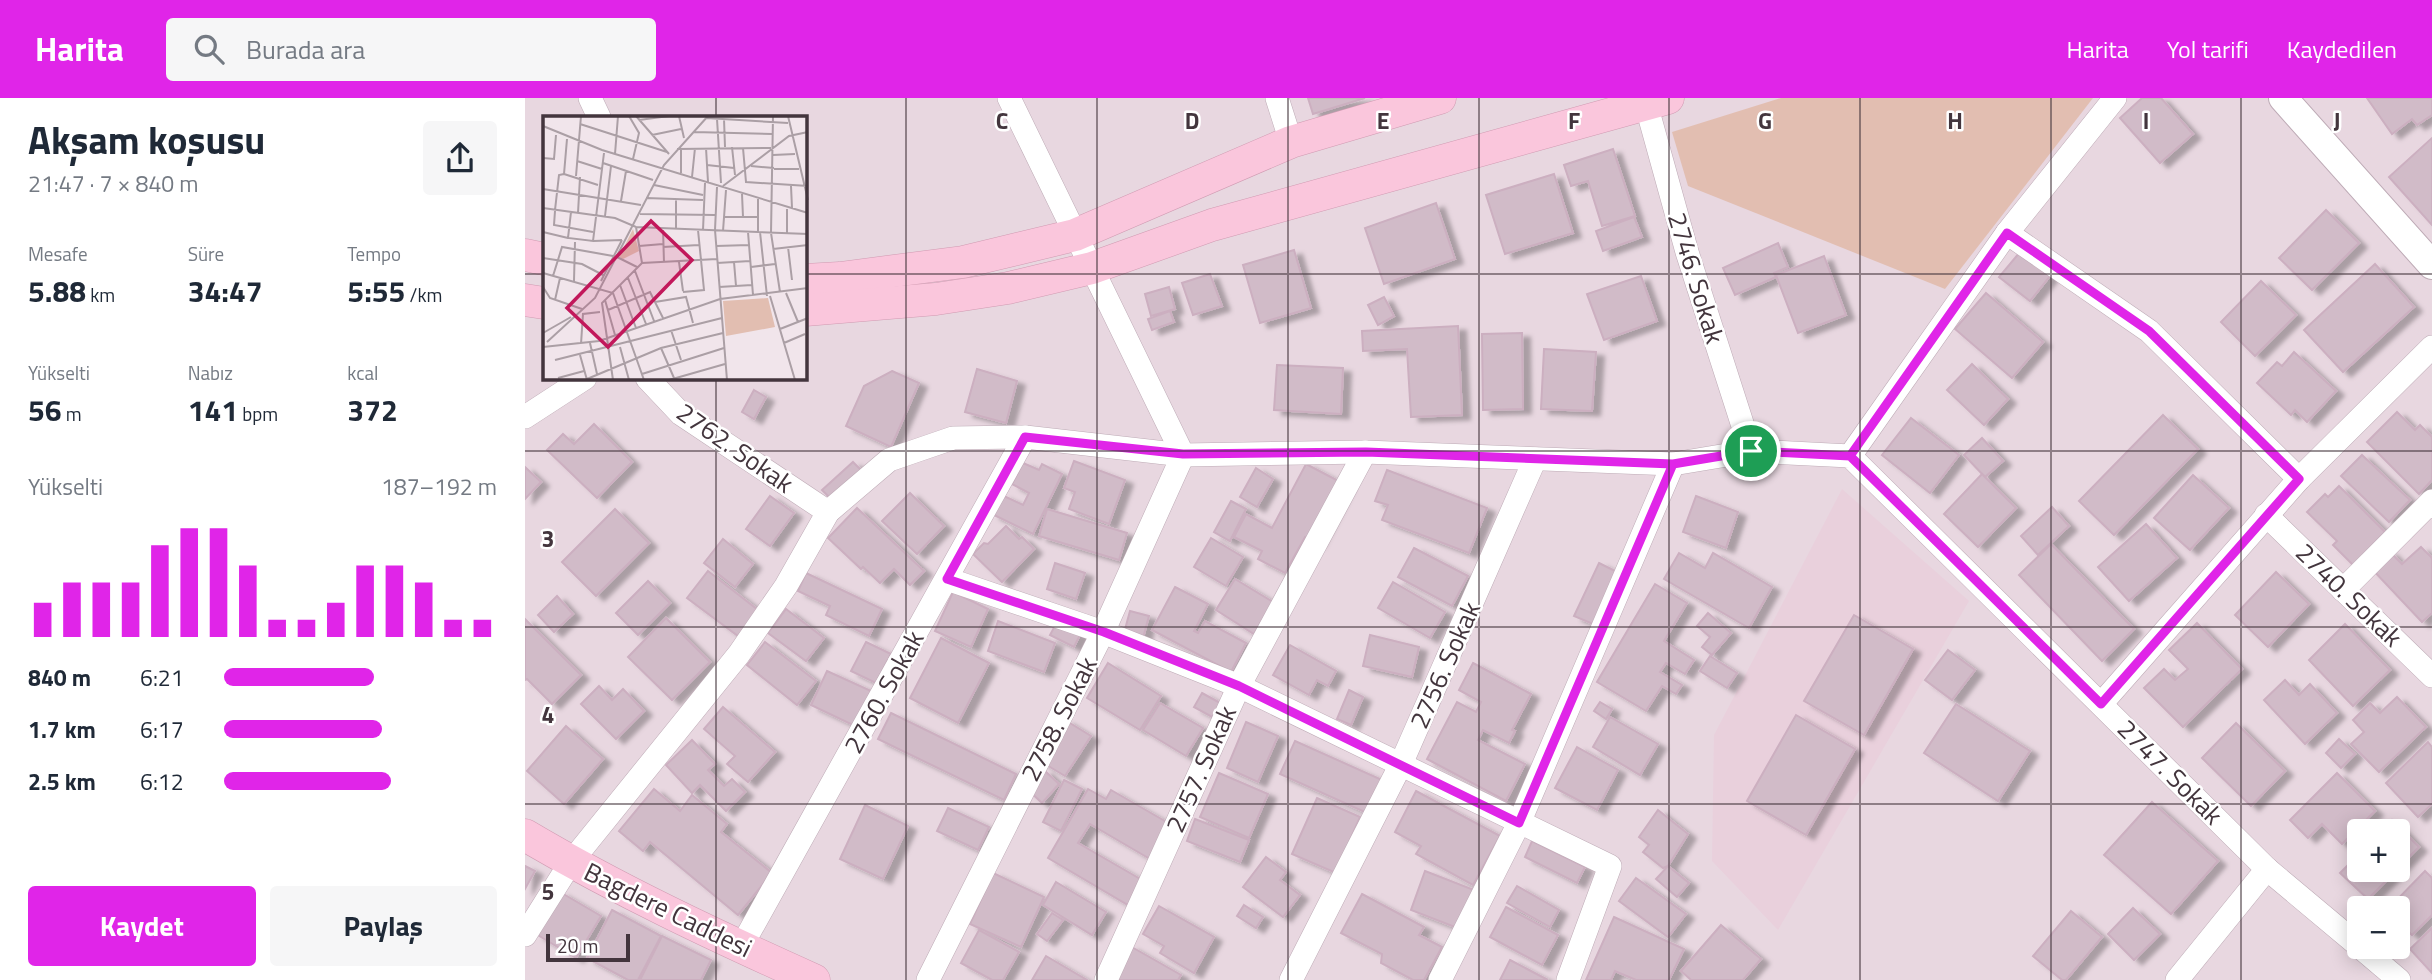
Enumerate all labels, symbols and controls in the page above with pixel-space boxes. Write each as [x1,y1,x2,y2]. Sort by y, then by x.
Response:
search box [166,18,656,81]
text: Harita [35,24,124,74]
icon: search [190,30,228,68]
text: Burada ara [246,30,365,69]
text: Harita [2067,31,2129,67]
text: Yol tarifi [2167,31,2249,67]
text: Kaydedilen [2287,31,2397,67]
text: C [996,103,1008,138]
text: D [1185,103,1199,138]
text: E [1377,103,1389,138]
text: F [1568,103,1580,138]
text: G [1758,103,1772,138]
text: H [1947,103,1963,138]
text: I [2143,103,2149,138]
text: J [2334,103,2340,138]
text: Akşam koşusu [28,111,265,169]
inset map [543,116,807,380]
button: share [423,121,497,195]
text: 21:47 · 7 × 840 m [28,166,198,201]
street label: 2746. Sokak [1658,207,1735,348]
text: Mesafe [28,239,88,268]
text: Süre [188,239,224,268]
text: Tempo [347,239,401,268]
text: 5.88 [28,268,86,314]
text: 34:47 [188,268,263,314]
text: 5:55 [347,268,405,314]
text: km [86,280,115,309]
text: /km [405,280,442,309]
text: Yükselti [28,358,90,387]
text: Nabız [188,358,233,387]
text: kcal [347,358,378,387]
text: 56 [28,387,62,433]
text: 141 [188,387,238,433]
text: 372 [347,387,398,433]
street label: 2762. Sokak [669,393,802,502]
text: m [62,399,82,428]
text: bpm [238,399,278,428]
pin [1721,421,1781,481]
icon: arrive [1732,432,1770,470]
text: Yükselti [28,469,103,504]
text: 187–192 m [381,469,497,504]
text: 3 [542,521,554,556]
street label: 2740. Sokak [2287,534,2412,656]
street label: 2756. Sokak [1399,595,1490,735]
street label: 2760. Sokak [834,623,933,760]
street label: 2758. Sokak [1010,650,1107,788]
text: 840 m [28,660,91,695]
text: 6:21 [140,660,184,695]
text: 4 [542,697,554,732]
street label: 2757. Sokak [1155,699,1246,839]
street label: 2747. Sokak [2109,710,2232,833]
text: 1.7 km [28,712,96,747]
text: 6:17 [140,712,184,747]
text: 2.5 km [28,764,96,799]
text: 6:12 [140,764,184,799]
map controls [2347,819,2410,959]
button: + [2347,819,2410,882]
street label: Bagdere Caddesi [578,852,759,967]
text: 5 [542,874,554,909]
button: Kaydet [28,886,256,966]
button: Paylaş [270,886,497,966]
button: − [2347,896,2410,959]
scale bar [546,931,630,963]
text: 20 m [557,931,598,960]

